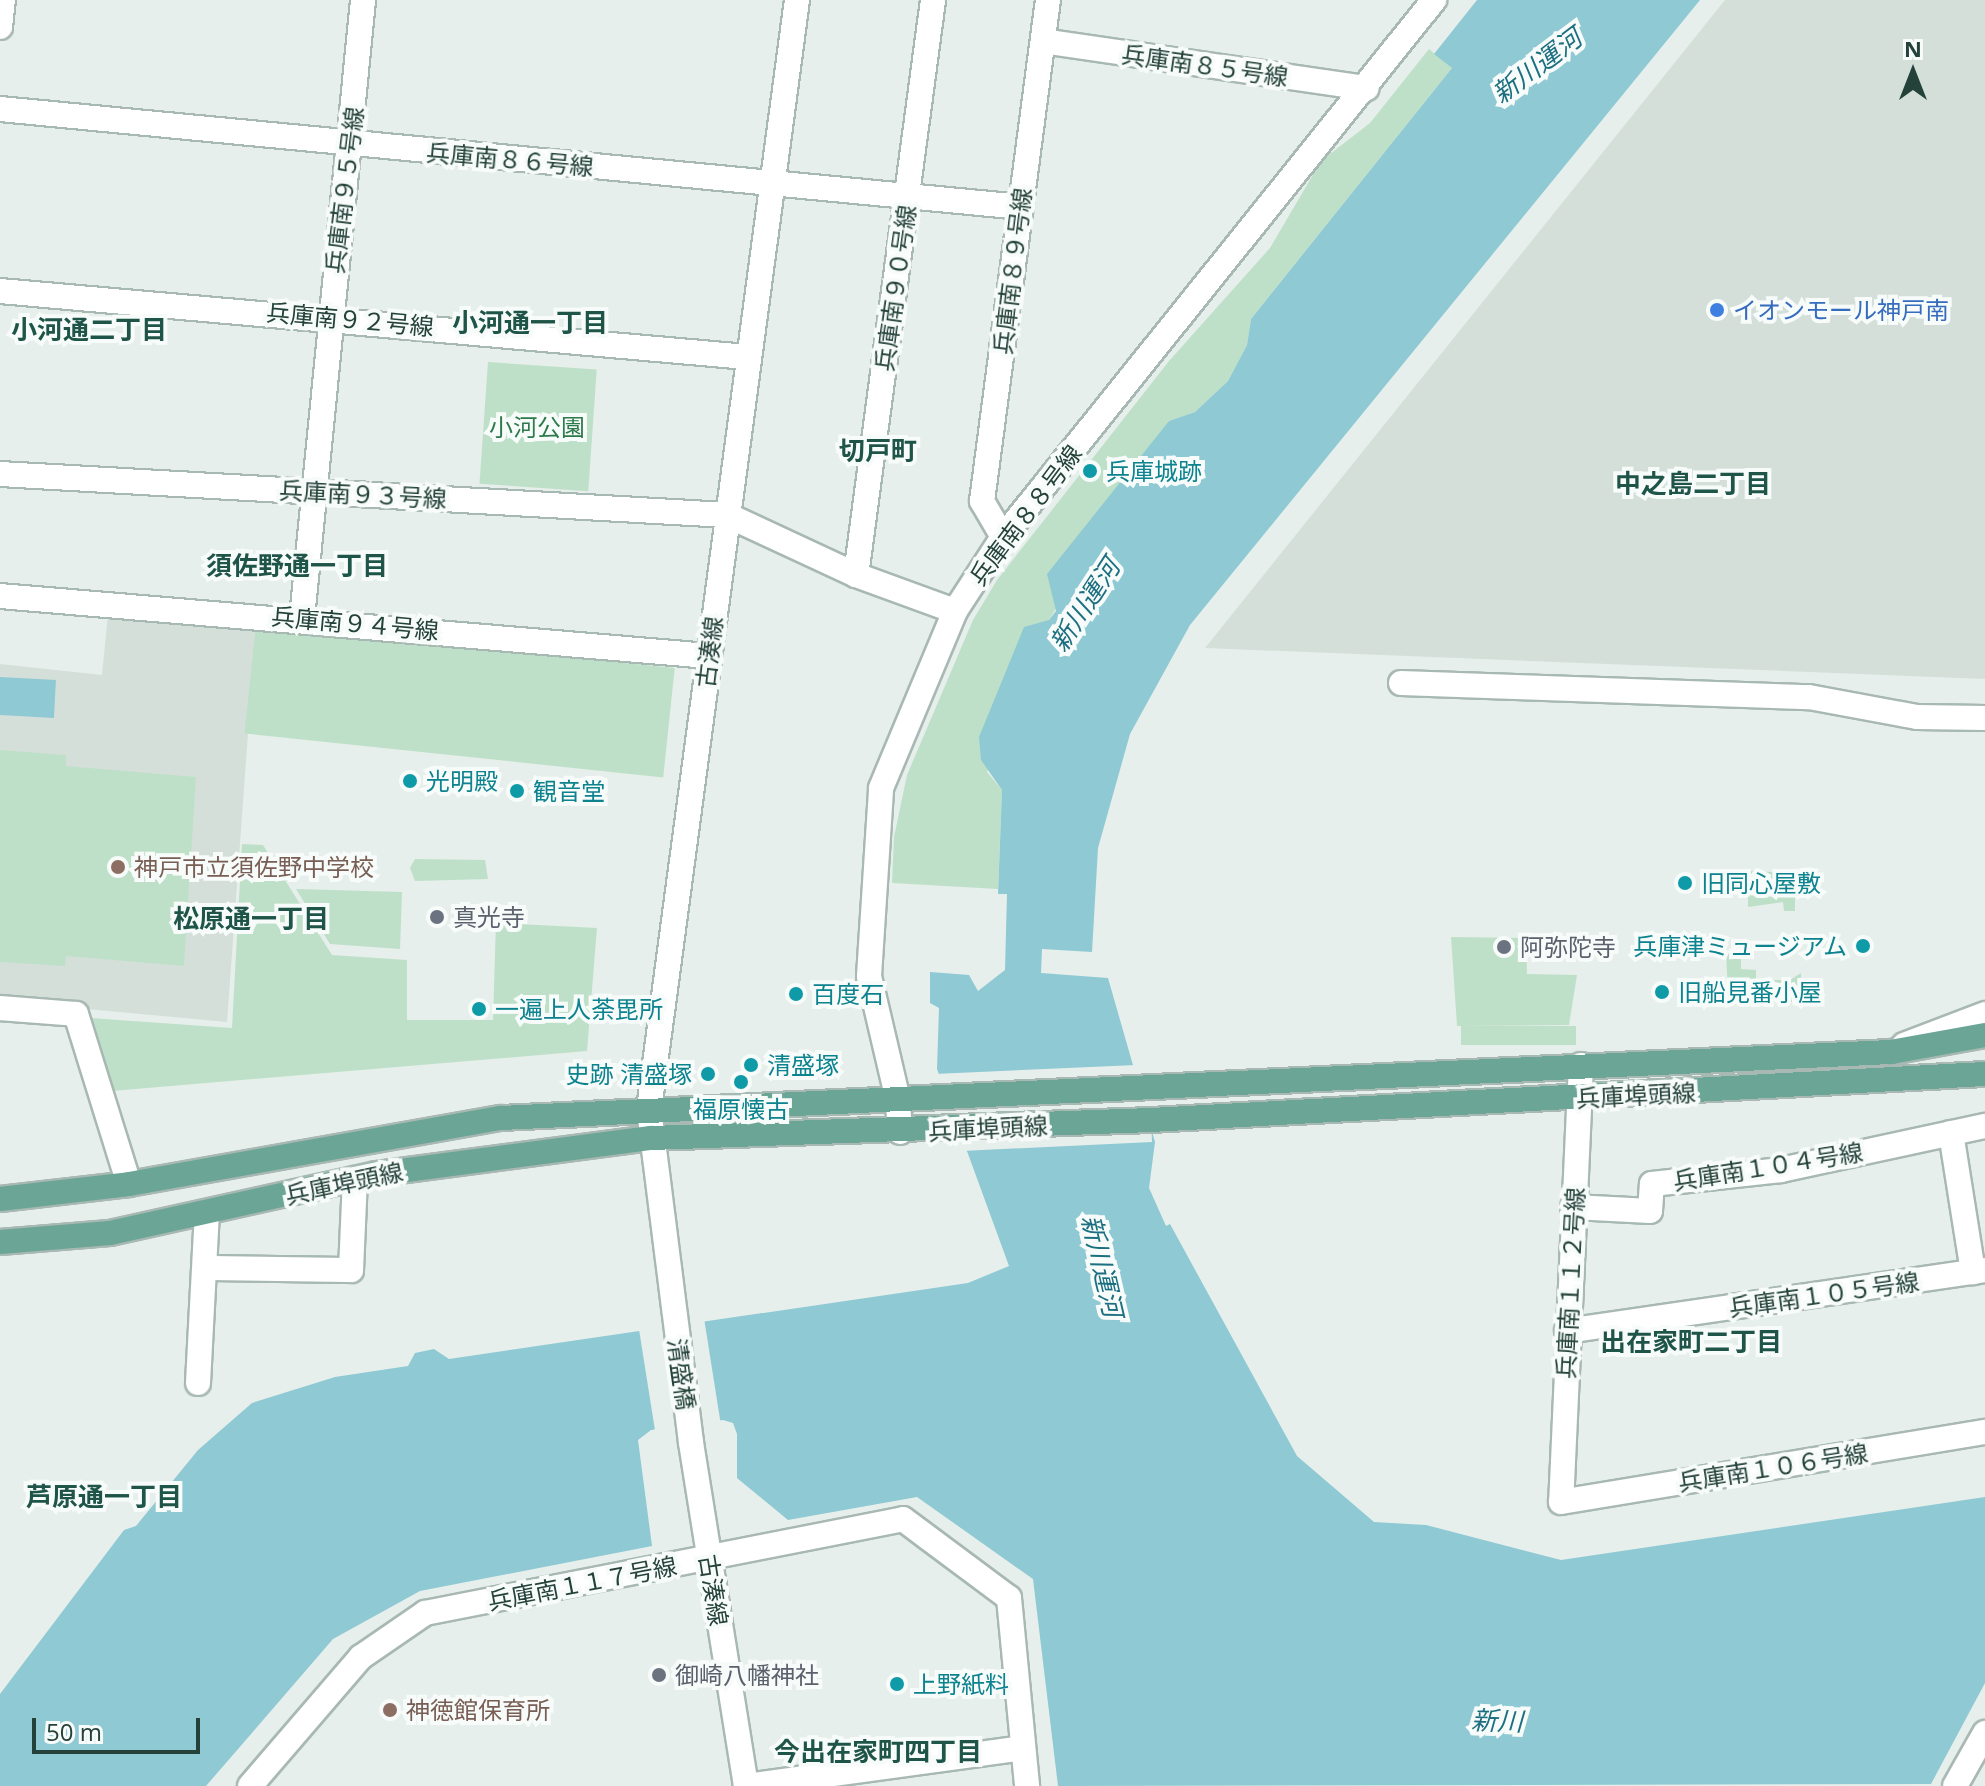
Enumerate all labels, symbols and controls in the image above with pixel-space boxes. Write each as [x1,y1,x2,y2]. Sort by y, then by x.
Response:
water label: 新川運河 [1486,22,1588,110]
north arrow [1873,32,1953,112]
text: N [1904,33,1922,63]
street label: 兵庫南８５号線 [1120,39,1290,91]
street label: 兵庫南９５号線 [319,105,369,275]
street label: 兵庫南８６号線 [425,137,595,181]
street label: 兵庫南８９号線 [987,186,1037,356]
street label: 兵庫南９０号線 [869,203,921,373]
place label: イオンモール神戸南 [1733,296,1949,324]
street label: 兵庫南９２号線 [265,297,435,341]
marker: イオンモール神戸南 [1708,301,1726,319]
district label: 小河通一丁目 [452,307,608,339]
district label: 小河通二丁目 [11,314,167,346]
park label: 小河公園 [489,413,585,441]
district label: 切戸町 [839,435,917,467]
street label: 兵庫南８８号線 [963,439,1087,591]
place label: 兵庫城跡 [1106,457,1202,485]
marker: 兵庫城跡 [1081,462,1099,480]
district label: 中之島二丁目 [1615,468,1771,500]
street label: 兵庫南９３号線 [278,475,448,513]
district label: 須佐野通一丁目 [206,550,388,582]
water label: 新川運河 [1044,553,1126,657]
street label: 兵庫南９４号線 [270,601,440,645]
street label: 古湊線 [690,615,728,689]
place label: 光明殿 [426,767,498,795]
marker: 光明殿 [401,772,419,790]
place label: 観音堂 [533,777,605,805]
marker: 観音堂 [508,782,526,800]
place label: 神戸市立須佐野中学校 [134,853,374,881]
marker: 神戸市立須佐野中学校 [109,858,127,876]
place label: 旧同心屋敷 [1701,869,1821,897]
marker: 旧同心屋敷 [1676,874,1694,892]
district label: 松原通一丁目 [173,903,329,935]
place label: 真光寺 [453,903,525,931]
marker: 真光寺 [428,908,446,926]
place label: 兵庫津ミュージアム [1631,932,1847,960]
place label: 阿弥陀寺 [1520,933,1616,961]
marker: 兵庫津ミュージアム [1854,937,1872,955]
marker: 阿弥陀寺 [1495,938,1513,956]
place label: 旧船見番小屋 [1678,978,1822,1006]
place label: 百度石 [812,980,884,1008]
marker: 旧船見番小屋 [1653,983,1671,1001]
marker: 百度石 [787,985,805,1003]
place label: 一遍上人荼毘所 [495,995,663,1023]
marker: 一遍上人荼毘所 [470,1000,488,1018]
place label: 清盛塚 [767,1051,839,1079]
marker: 清盛塚 [742,1056,760,1074]
place label: 史跡 清盛塚 [566,1060,692,1088]
marker: 史跡 清盛塚 [699,1065,717,1083]
marker: 福原懐古 [732,1073,750,1091]
street label: 兵庫埠頭線 [1575,1077,1697,1113]
place label: 福原懐古 [693,1095,789,1123]
street label: 兵庫埠頭線 [927,1110,1049,1146]
street label: 兵庫南１０４号線 [1671,1137,1865,1195]
street label: 兵庫埠頭線 [282,1156,406,1210]
street label: 兵庫南１１２号線 [1551,1186,1589,1380]
water label: 新川運河 [1075,1212,1129,1320]
street label: 兵庫南１０５号線 [1727,1266,1921,1322]
district label: 出在家町二丁目 [1600,1326,1782,1358]
street label: 清盛橋 [663,1336,701,1412]
street label: 兵庫南１０６号線 [1676,1438,1870,1496]
district label: 芦原通一丁目 [26,1481,182,1513]
street label: 兵庫南１１７号線 [485,1551,679,1615]
street label: 古湊線 [694,1552,734,1628]
place label: 御崎八幡神社 [675,1661,819,1689]
marker: 御崎八幡神社 [650,1666,668,1684]
place label: 上野紙料 [913,1670,1009,1698]
marker: 上野紙料 [888,1675,906,1693]
place label: 神徳館保育所 [406,1696,550,1724]
marker: 神徳館保育所 [381,1701,399,1719]
scale bar [36,1702,204,1752]
water label: 新川 [1470,1705,1524,1737]
text: 50 m [46,1715,102,1748]
district label: 今出在家町四丁目 [774,1736,982,1768]

